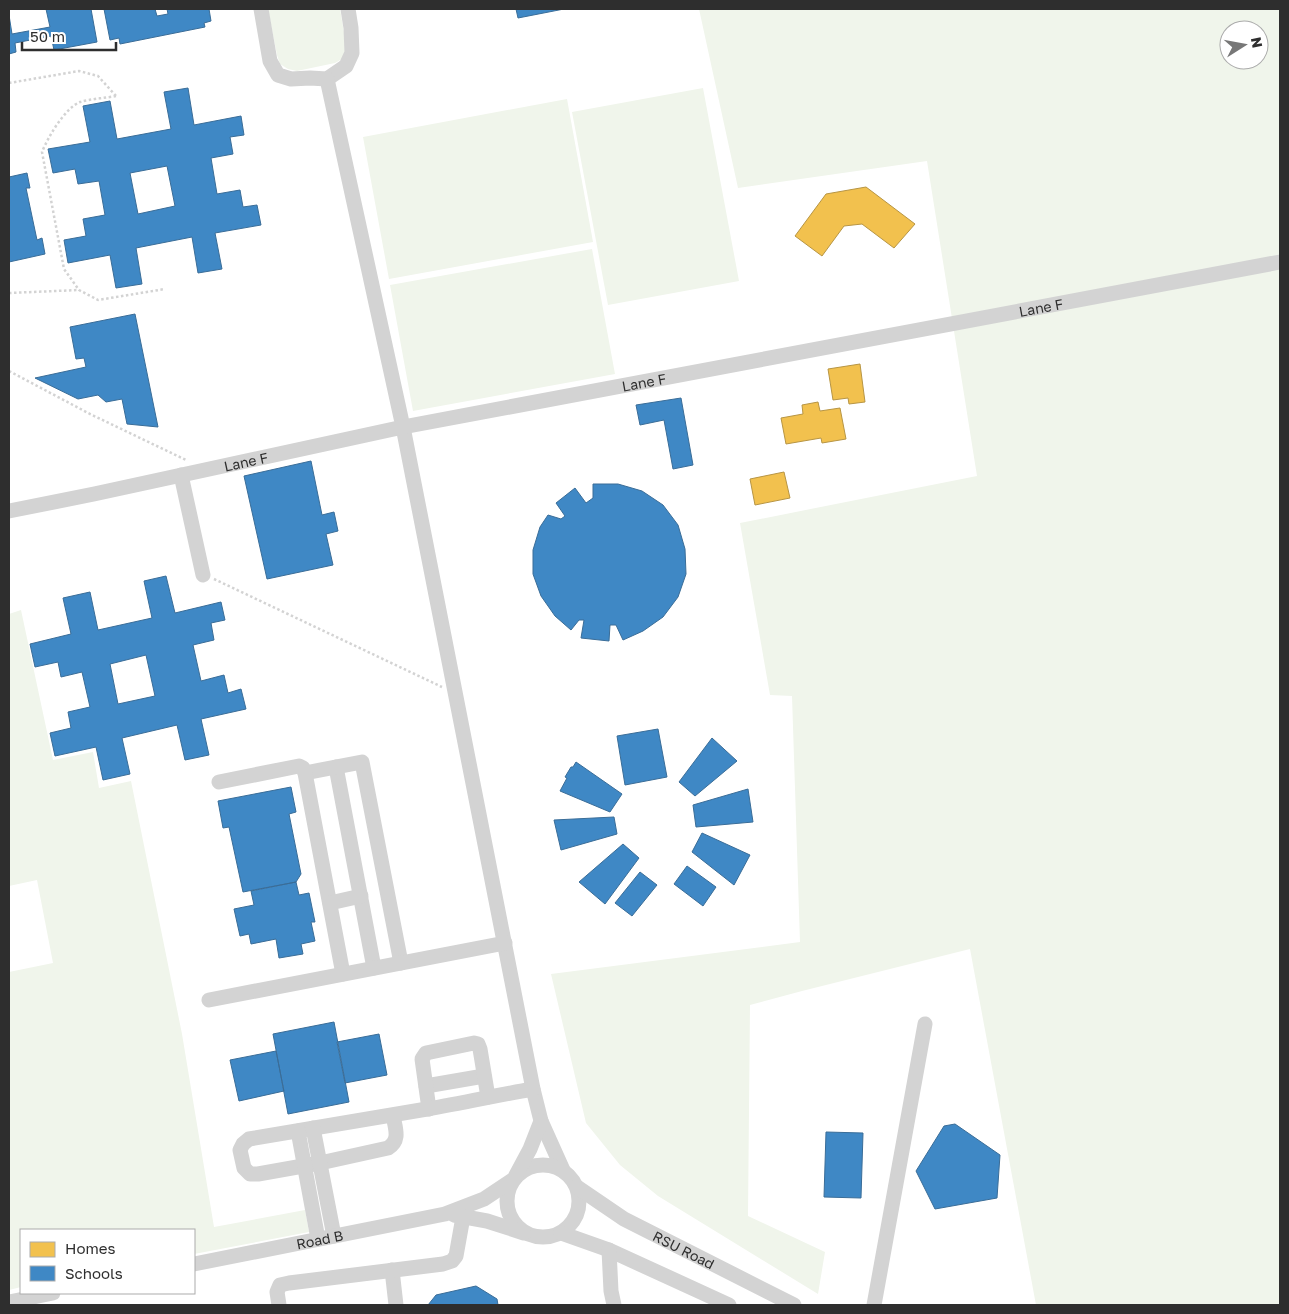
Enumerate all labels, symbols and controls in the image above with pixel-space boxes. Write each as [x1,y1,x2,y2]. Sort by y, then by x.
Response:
scale bar [22,20,116,52]
north arrow [1219,20,1269,70]
text: 50 m [30,27,65,45]
text: N [1248,36,1267,49]
street label: Lane F [1017,294,1064,319]
street label: Lane F [620,369,667,394]
street label: Lane F [222,448,269,474]
street label: Road B [295,1226,344,1252]
street label: RSU Road [650,1227,717,1272]
legend [20,1229,195,1294]
text: Homes [65,1239,115,1257]
text: Schools [65,1264,123,1282]

